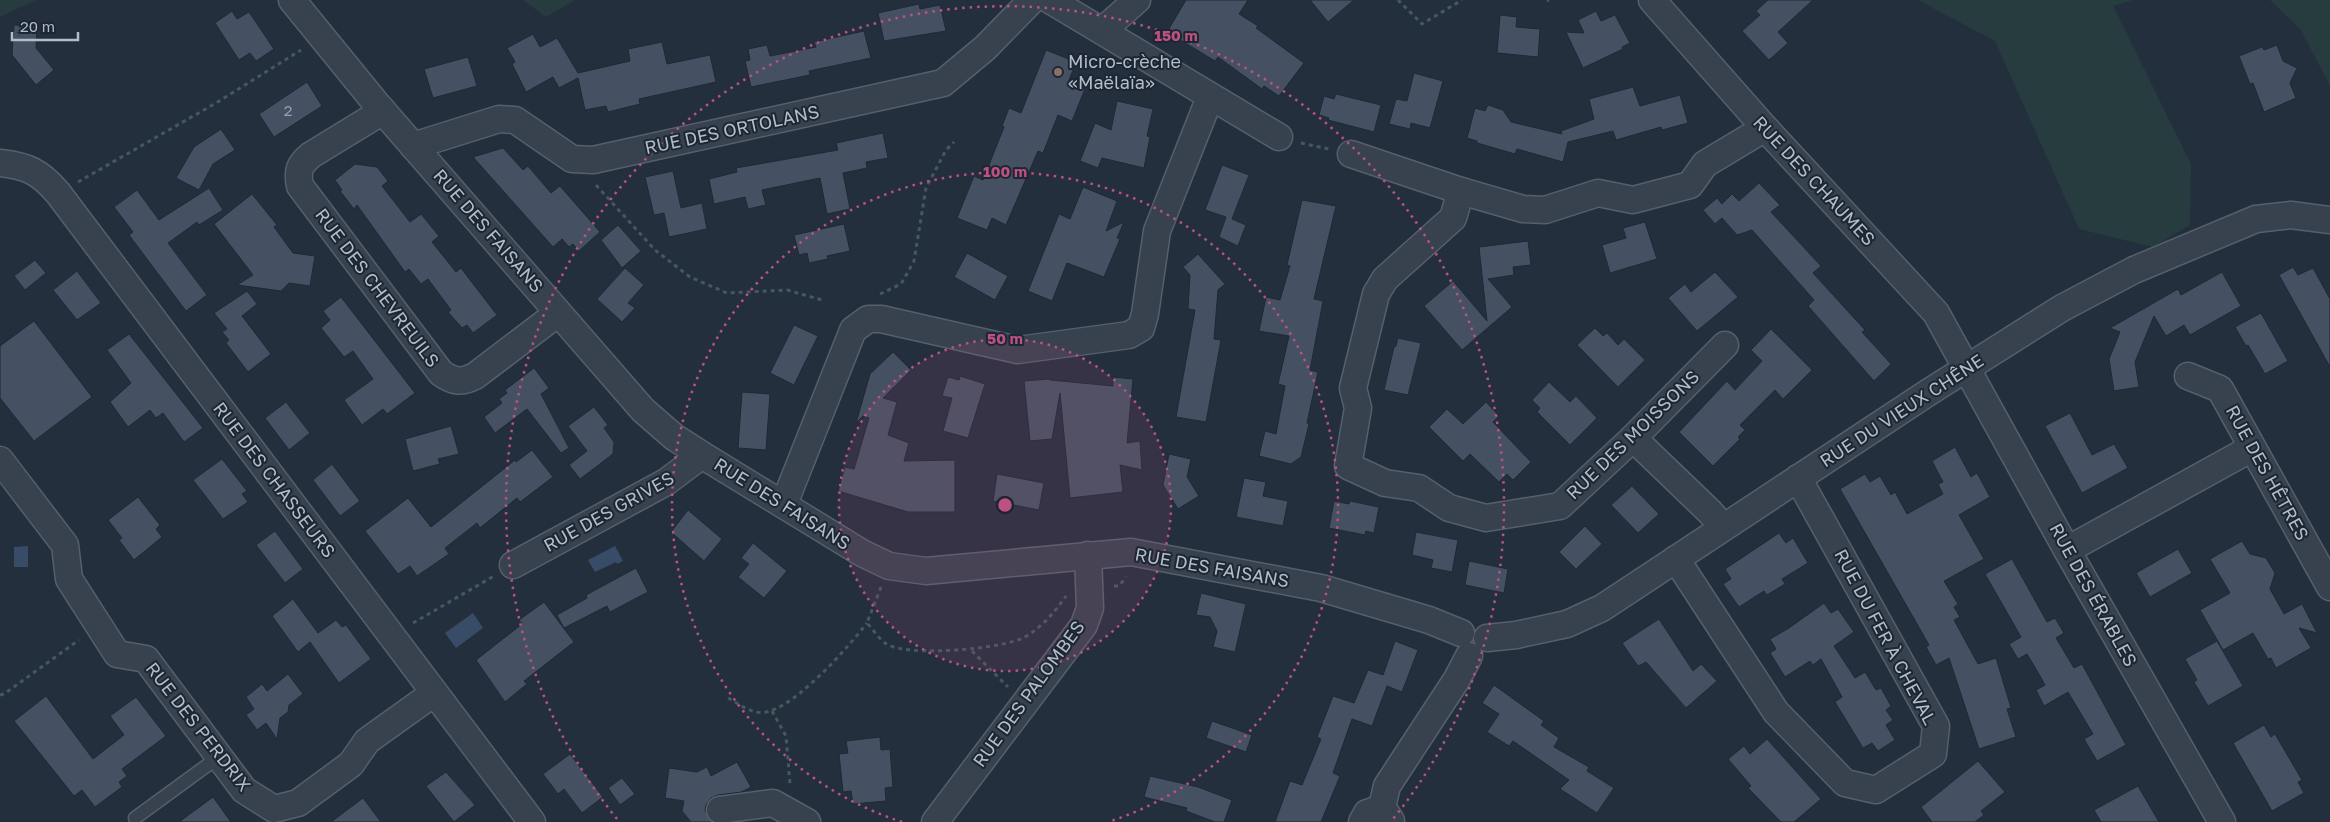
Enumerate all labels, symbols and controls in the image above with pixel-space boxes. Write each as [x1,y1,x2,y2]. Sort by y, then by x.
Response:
scale bar [12,10,79,42]
text: 20 m [20,17,55,35]
text: 150 m [1154,26,1198,44]
place label: Micro-crèche «Maëlaïa» [1068,50,1181,93]
marker: Micro-crèche «Maëlaïa» [1052,66,1064,78]
street label: RUE DES ORTOLANS [643,100,821,158]
house number: 2 [284,101,292,119]
street label: RUE DES CHAUMES [1749,111,1880,250]
text: 100 m [983,162,1027,180]
street label: RUE DES FAISANS [429,164,548,297]
street label: RUE DES CHEVREUILS [311,204,445,371]
text: 50 m [987,329,1023,347]
street label: RUE DU VIEUX CHÊNE [1815,349,1987,471]
street label: RUE DES MOISSONS [1561,365,1703,503]
street label: RUE DES CHASSEURS [209,397,340,561]
street label: RUE DES HÊTRES [2222,401,2314,544]
street label: RUE DES FAISANS [710,452,855,554]
street label: RUE DES GRIVES [540,466,677,556]
centre of rings [996,496,1014,514]
street label: RUE DES ÉRABLES [2045,519,2142,670]
street label: RUE DES FAISANS [1133,543,1291,591]
street label: RUE DU FER À CHEVAL [1830,545,1942,728]
street label: RUE DES PALOMBES [968,616,1089,771]
street label: RUE DES PERDRIX [142,657,256,795]

